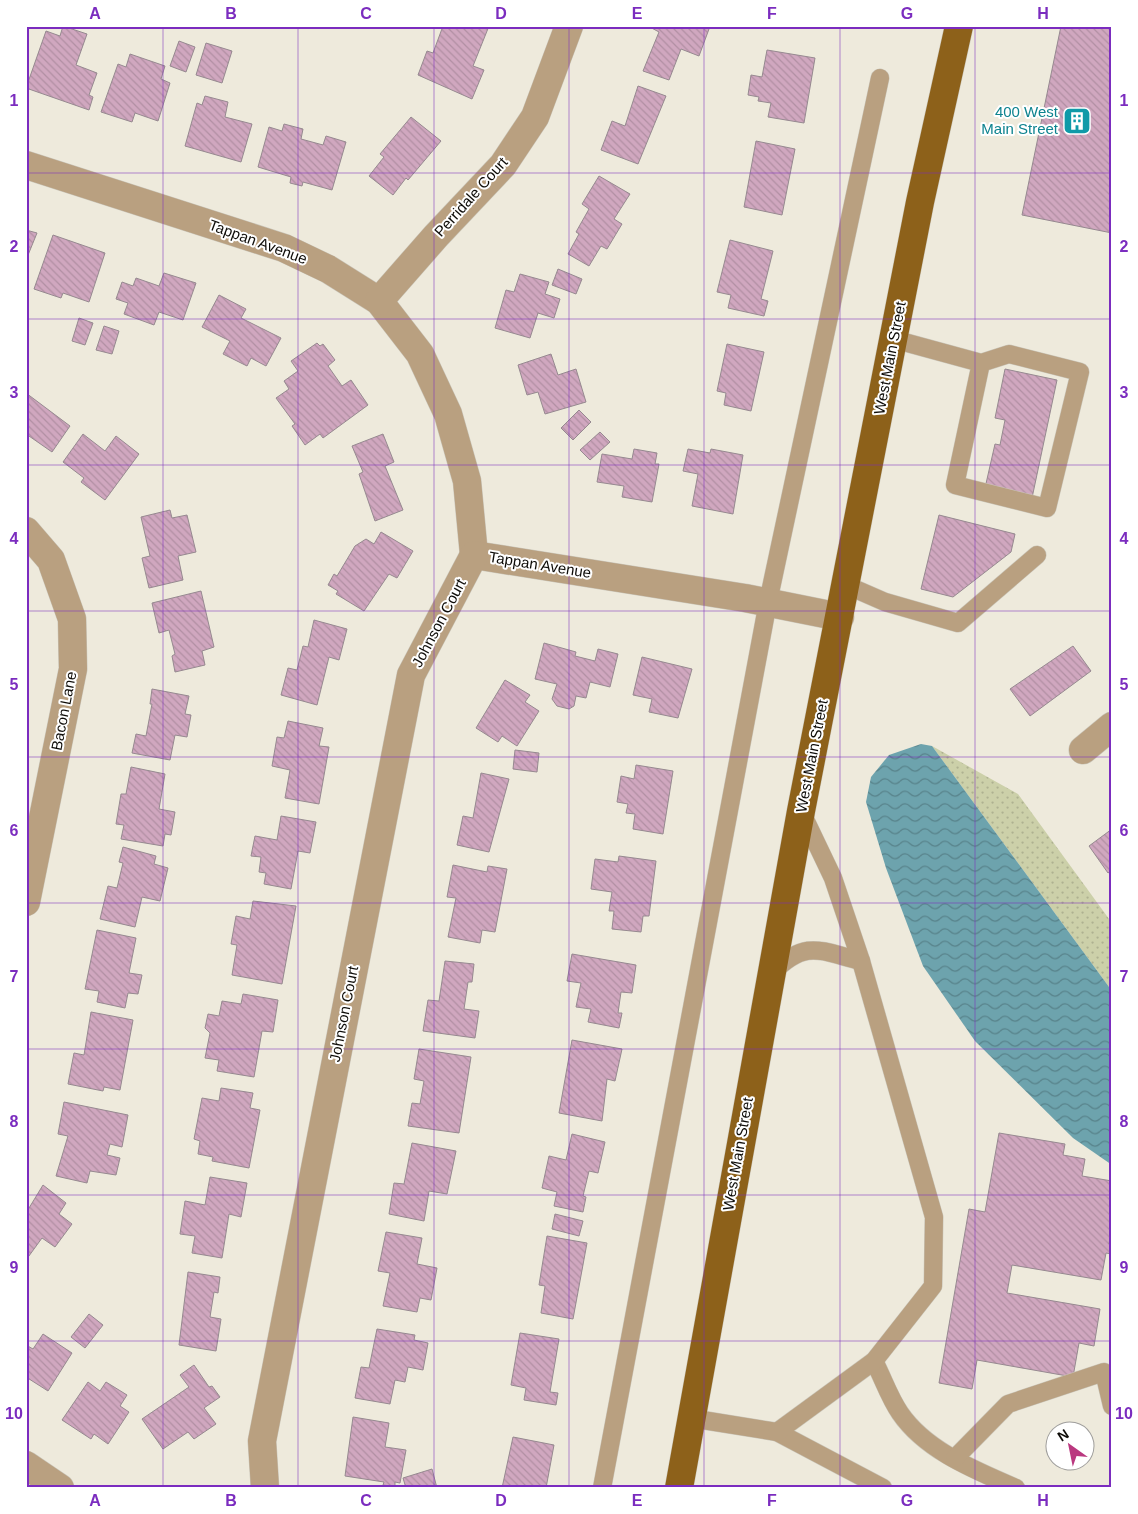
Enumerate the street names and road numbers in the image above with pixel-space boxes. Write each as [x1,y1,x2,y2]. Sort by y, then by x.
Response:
street label: Perridale Court [431,153,511,240]
street label: Tappan Avenue [207,216,310,267]
street label: West Main Street [870,299,909,416]
street label: Tappan Avenue [488,548,592,581]
street label: Johnson Court [408,575,469,670]
street label: Bacon Lane [48,670,79,752]
street label: West Main Street [792,697,831,814]
street label: Johnson Court [326,964,361,1063]
street label: West Main Street [719,1095,756,1212]

